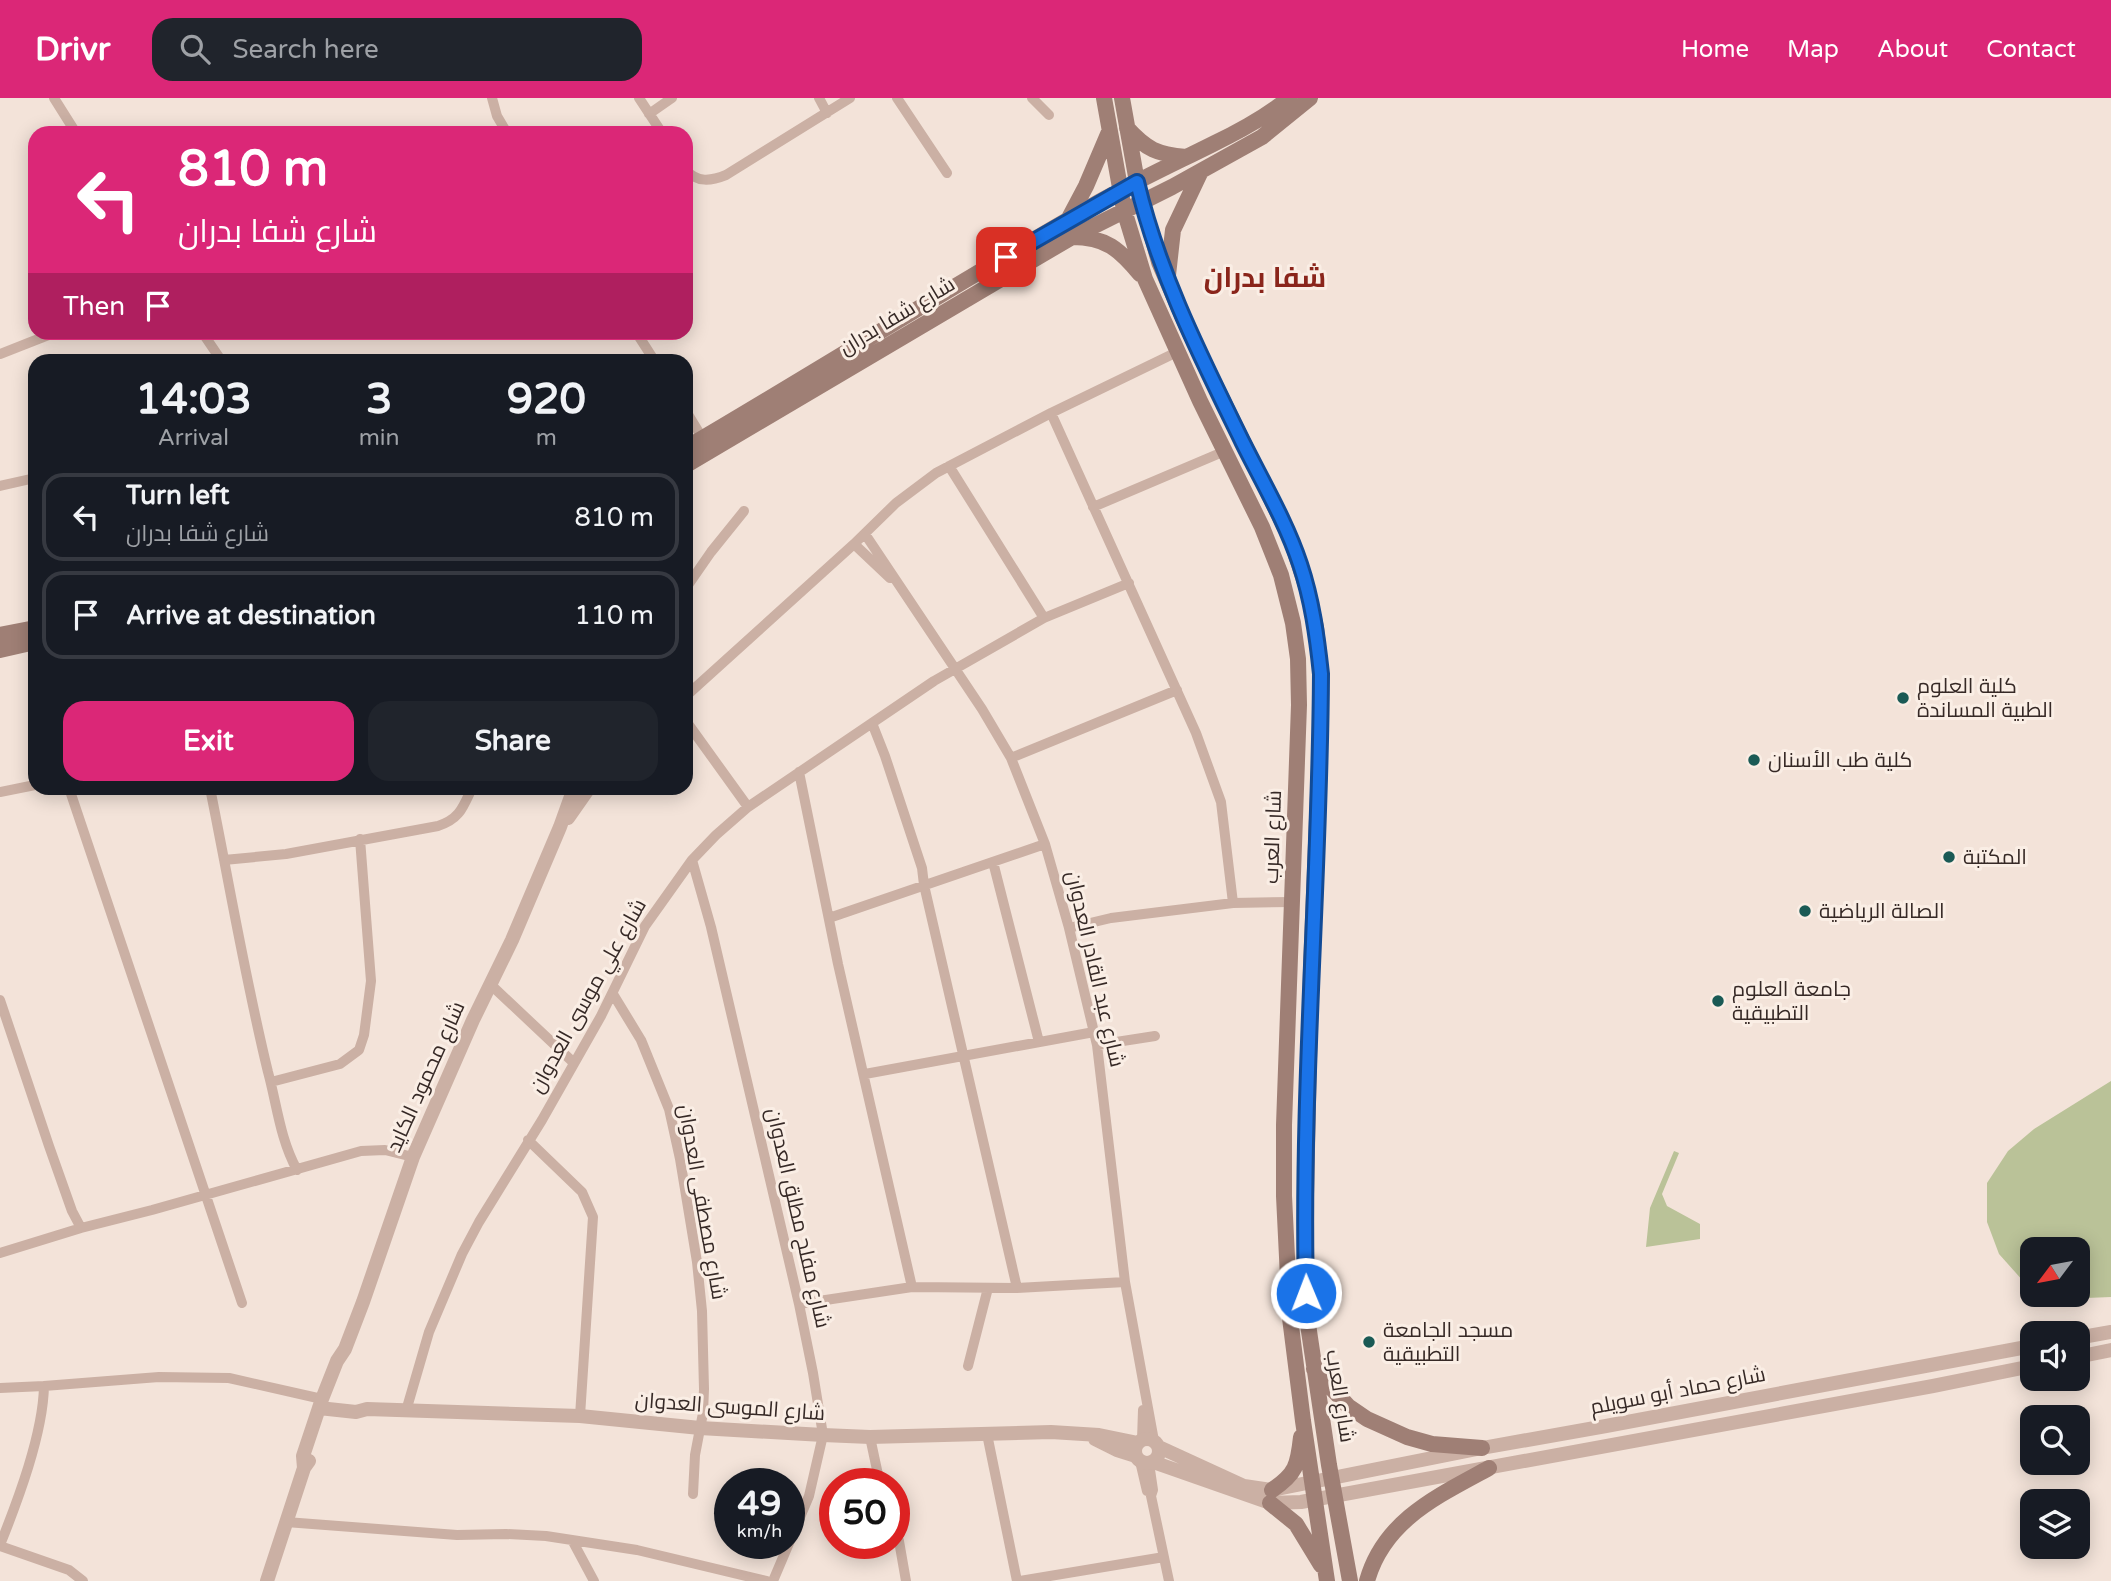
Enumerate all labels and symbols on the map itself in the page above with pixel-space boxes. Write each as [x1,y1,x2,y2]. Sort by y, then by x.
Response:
pin [976,227,1036,287]
district label: شفا بدران [1204,261,1326,295]
street label: شارع شفا بدران [835,272,960,361]
place label: كلية العلوم الطبية المساندة [1917,674,2053,723]
marker: كلية العلوم الطبية المساندة [1895,690,1911,706]
place label: كلية طب الأسنان [1768,748,1912,773]
marker: كلية طب الأسنان [1746,752,1762,768]
street label: شارع العرب [1259,790,1288,884]
place label: المكتبة [1963,845,2027,870]
marker: المكتبة [1941,849,1957,865]
street label: شارع عبد القادر العدوان [1059,868,1130,1070]
street label: شارع علي موسى العدوان [524,895,654,1099]
place label: الصالة الرياضية [1819,899,1945,924]
marker: الصالة الرياضية [1797,903,1813,919]
place label: جامعة العلوم التطبيقية [1732,977,1851,1026]
marker: جامعة العلوم التطبيقية [1710,993,1726,1009]
street label: شارع محمود الكايد [382,998,471,1157]
street label: شارع مصطفى العدوان [672,1102,731,1302]
street label: شارع مفلح مطلق العدوان [760,1106,836,1331]
north arrow [2020,1237,2090,1307]
position arrow [1269,1256,1343,1330]
place label: مسجد الجامعة التطبيقية [1383,1318,1513,1367]
marker: مسجد الجامعة التطبيقية [1361,1334,1377,1350]
street label: شارع العرب [1319,1348,1360,1444]
street label: شارع حماد أبو سويلم [1588,1361,1768,1421]
street label: شارع الموسى العدوان [634,1388,826,1427]
speed limit sign: 50 [819,1468,910,1559]

